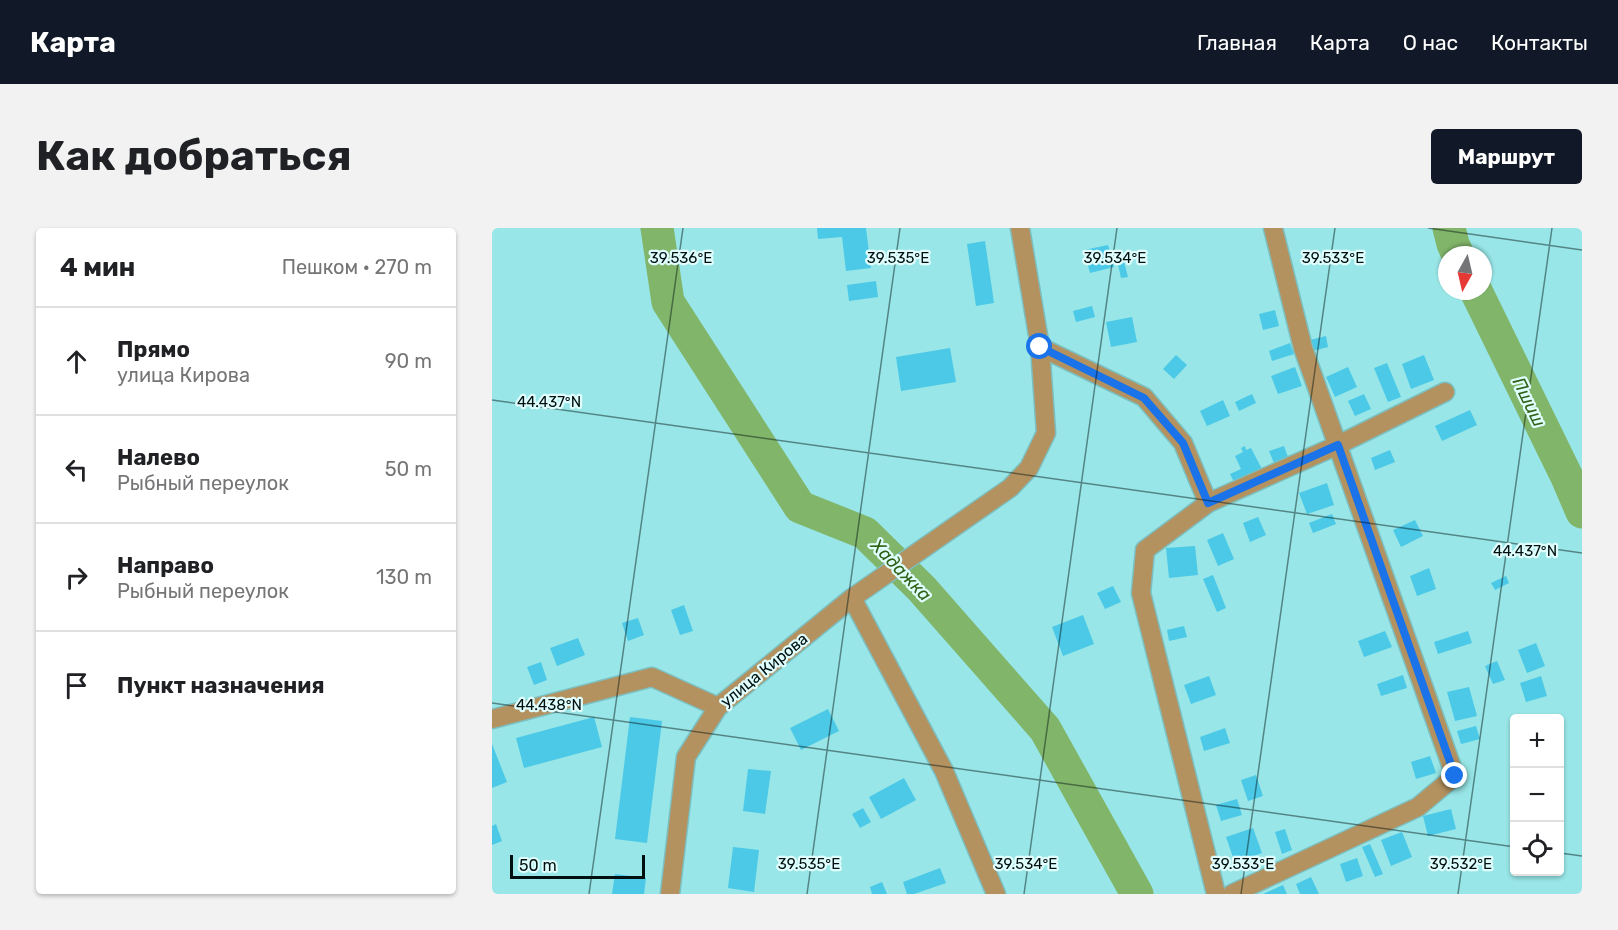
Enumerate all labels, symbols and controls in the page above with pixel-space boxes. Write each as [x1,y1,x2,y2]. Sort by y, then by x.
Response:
text: Карта [30,26,116,59]
text: Главная [1197,30,1277,55]
text: Карта [1310,30,1370,55]
text: О нас [1403,30,1458,55]
text: Контакты [1491,30,1588,55]
button: Маршрут [1431,129,1582,184]
text: Как добраться [36,131,352,181]
north arrow [1438,246,1492,300]
text: 39.536°E [650,249,712,267]
text: 39.535°E [867,249,929,267]
text: 39.534°E [1084,249,1146,267]
text: 39.533°E [1302,249,1364,267]
text: 4 мин [60,252,135,283]
text: Пешком · 270 m [282,255,432,279]
route start [1026,333,1052,359]
text: Прямо [117,336,190,363]
icon: ahead [60,345,93,378]
text: 90 m [385,349,432,373]
text: улица Кирова [117,363,250,387]
water label: Пшиш [1508,374,1550,430]
text: 44.437°N [517,393,581,411]
text: Налево [117,444,200,471]
icon: left [60,453,93,486]
text: 50 m [385,457,432,481]
text: Рыбный переулок [117,471,289,495]
water label: Хадажка [865,534,936,606]
text: 44.437°N [1493,542,1557,560]
text: Направо [117,552,214,579]
icon: right [60,561,93,594]
text: 130 m [376,565,432,589]
text: Рыбный переулок [117,579,289,603]
street label: улица Кирова [717,629,811,711]
icon: arrive [60,669,93,702]
text: Пункт назначения [117,672,325,699]
text: 44.438°N [516,696,582,714]
map controls [1510,714,1564,876]
button: + [1510,714,1564,768]
route end [1441,762,1467,788]
button: − [1510,768,1564,822]
button: locate [1510,822,1564,876]
scale bar [510,852,645,880]
text: 39.535°E [778,855,840,873]
text: 39.534°E [995,855,1057,873]
text: 39.533°E [1212,855,1274,873]
text: 39.532°E [1430,855,1492,873]
text: 50 m [519,856,557,875]

